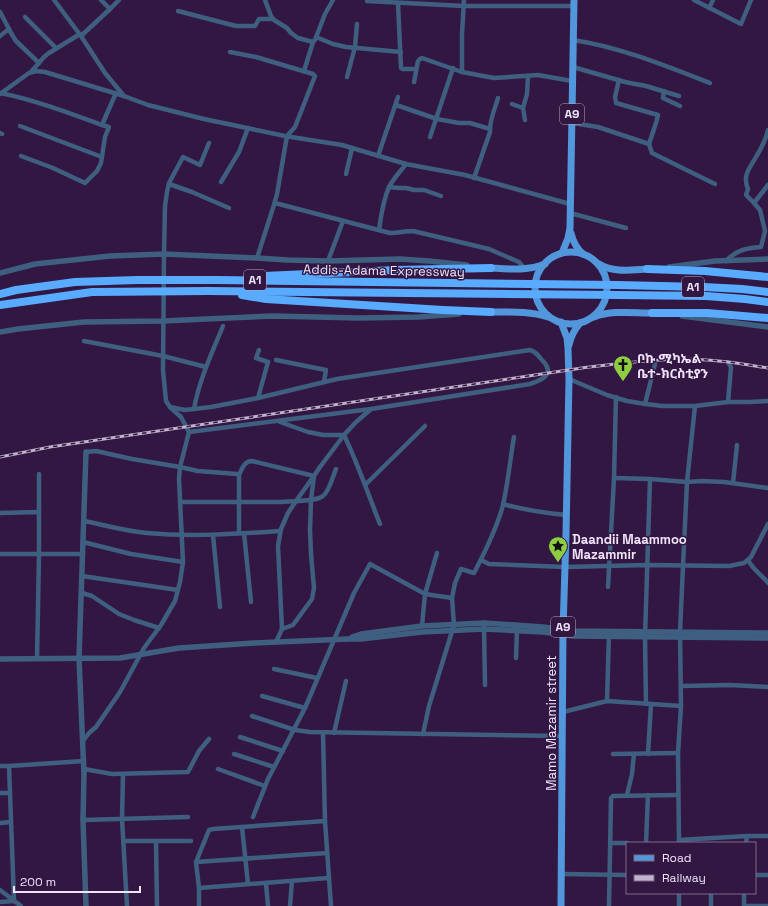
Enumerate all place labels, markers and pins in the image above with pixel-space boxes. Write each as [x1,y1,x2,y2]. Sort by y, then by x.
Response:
place label: ቦኩ ሚካኤል ቤተ-ክርስቲያን [637,350,708,382]
church icon: ቦኩ ሚካኤል ቤተ-ክርስቲያን [612,354,634,382]
place label: Daandii Maammoo Mazammir [572,531,687,563]
place icon: Daandii Maammoo Mazammir [547,535,569,563]

